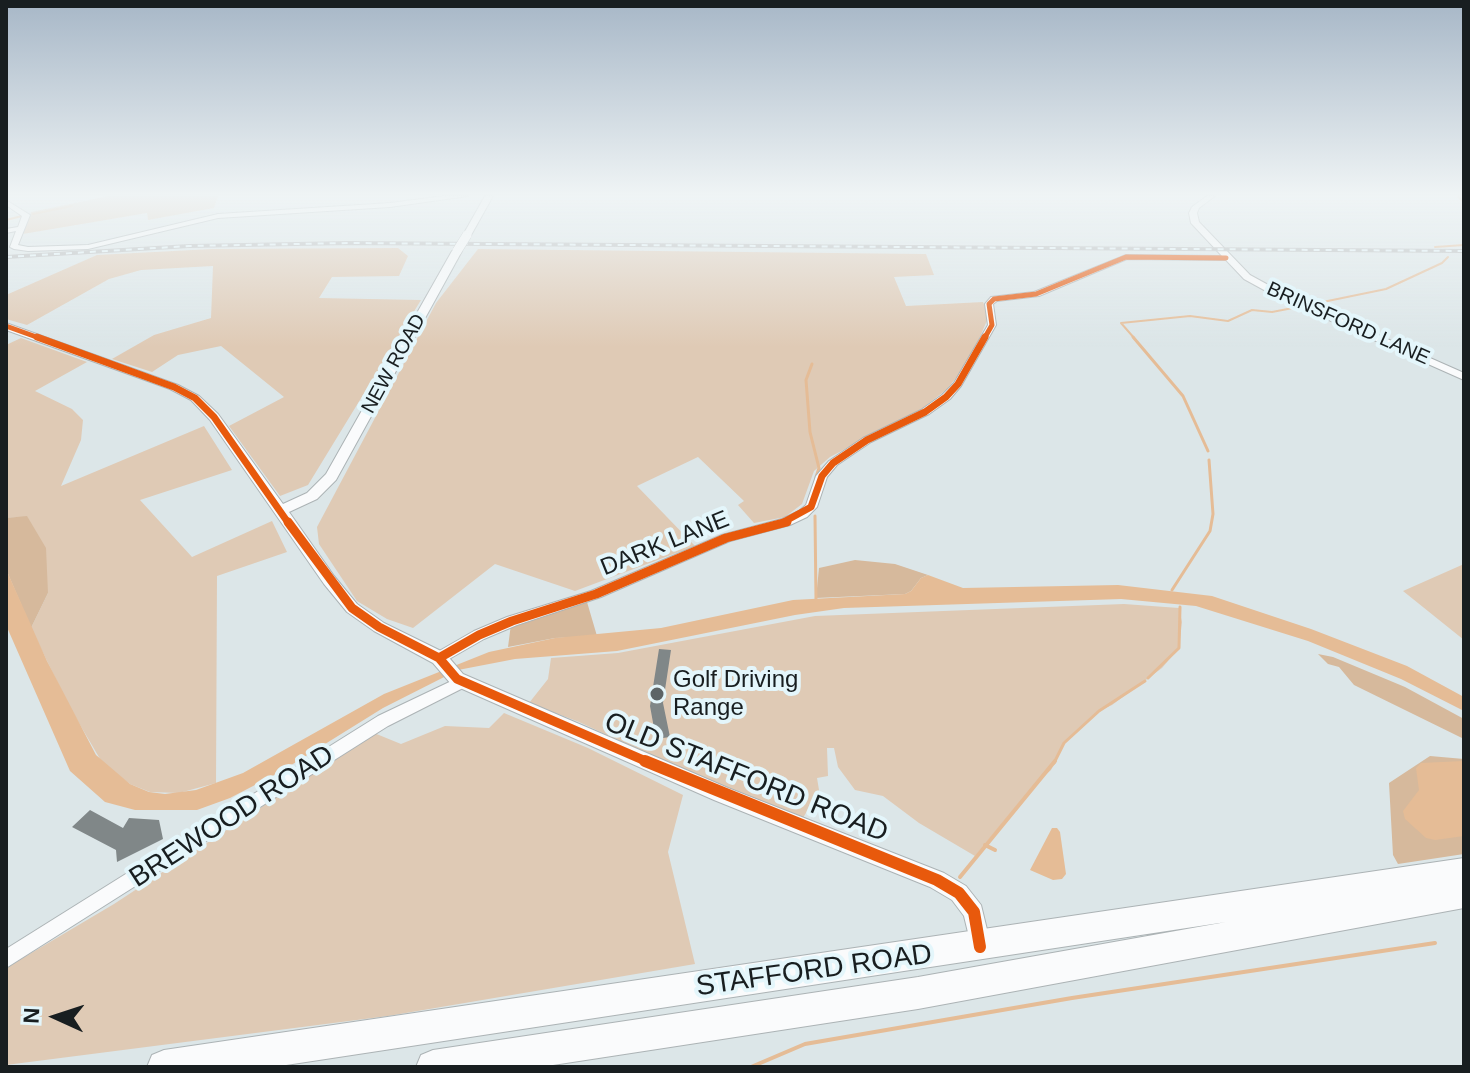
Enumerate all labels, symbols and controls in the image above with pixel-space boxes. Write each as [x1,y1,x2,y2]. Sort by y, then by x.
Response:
street label: BRINSFORD LANE [1263,277,1433,371]
street label: NEW ROAD [357,310,431,418]
street label: DARK LANE [597,505,733,583]
place label: Golf Driving Range [673,666,798,722]
marker: Golf Driving Range [648,685,666,703]
street label: OLD STAFFORD ROAD [599,706,893,850]
street label: BREWOOD ROAD [124,739,340,895]
street label: STAFFORD ROAD [694,938,934,1004]
north arrow [16,977,96,1057]
text: N [19,1007,44,1024]

